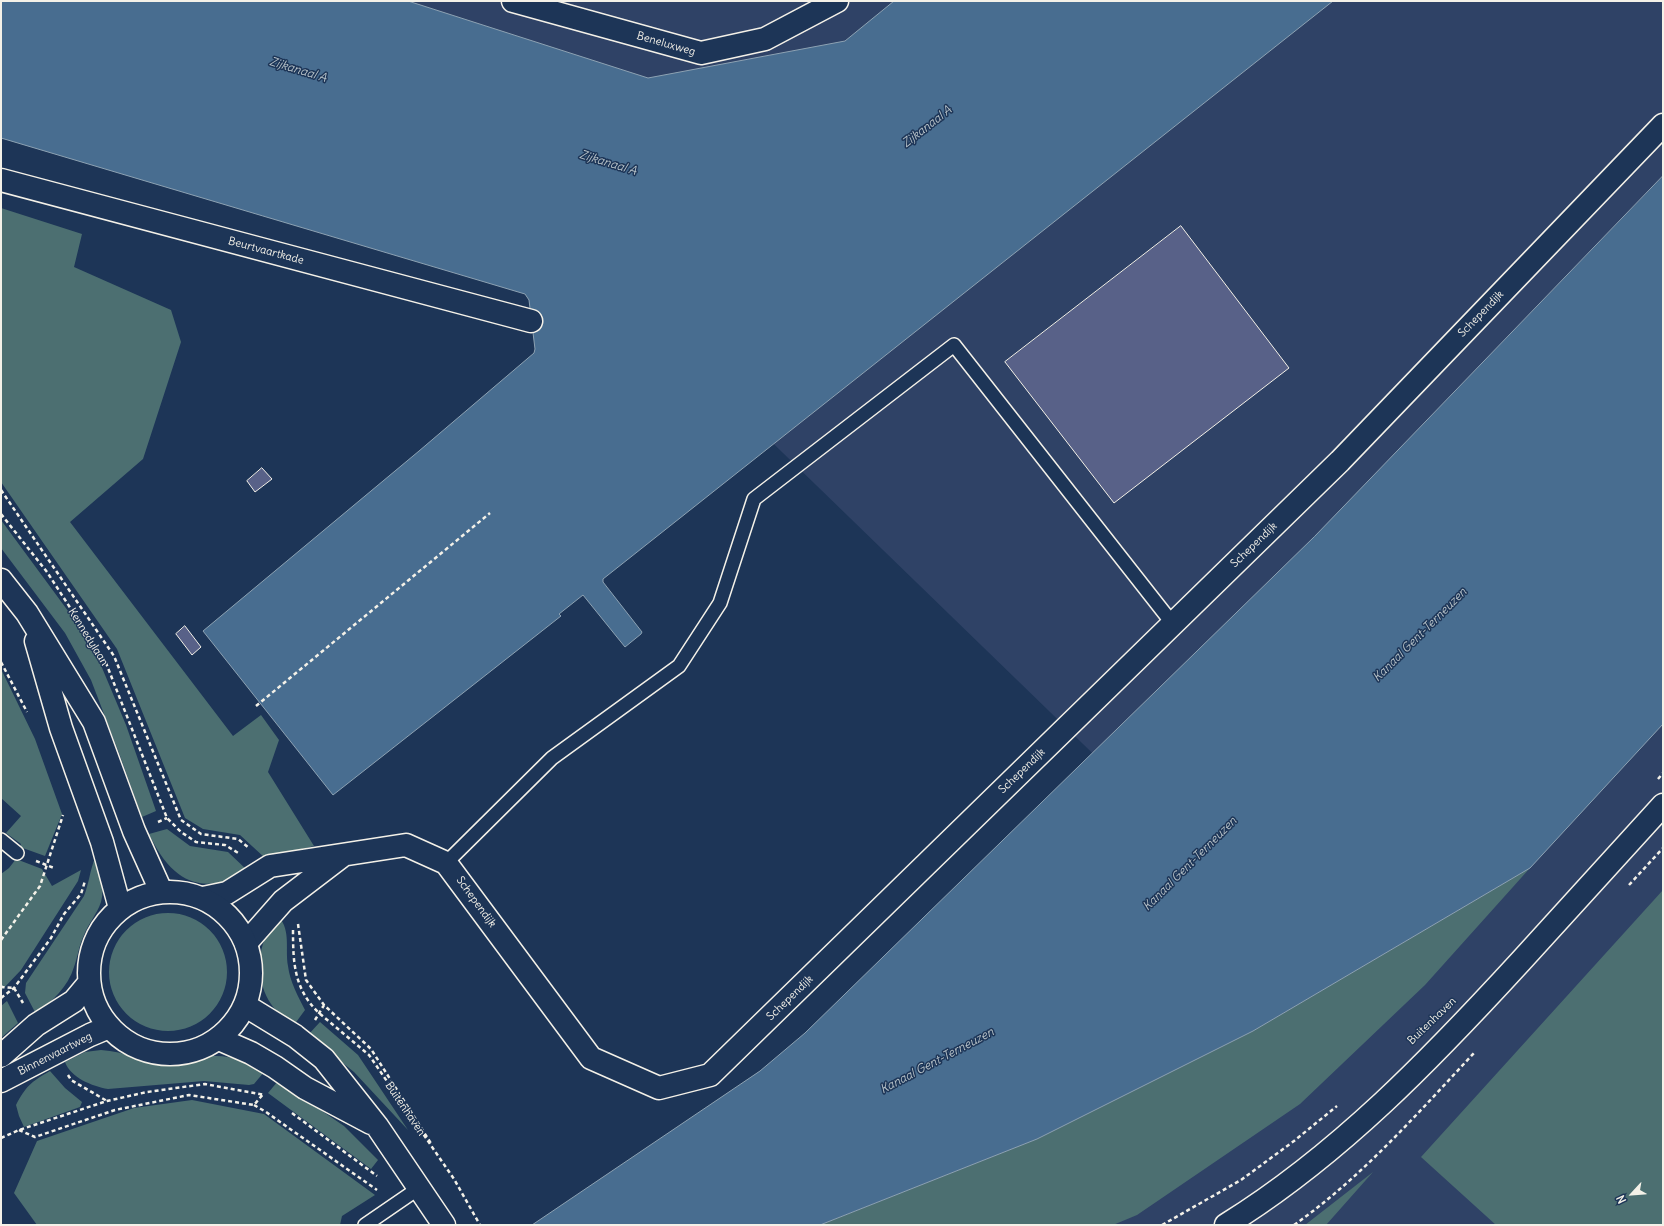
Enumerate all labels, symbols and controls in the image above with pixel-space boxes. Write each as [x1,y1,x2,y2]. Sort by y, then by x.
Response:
street label: Beneluxweg [635,29,697,59]
water label: Zijkanaal A [268,55,328,85]
water label: Zijkanaal A [899,103,955,151]
water label: Zijkanaal A [578,148,638,178]
street label: Beurtvaartkade [227,235,305,267]
street label: Schependijk [1456,288,1506,340]
street label: Schependijk [1228,520,1280,570]
water label: Kanaal Gent-Terneuzen [1370,585,1470,685]
street label: Kennedylaan [65,606,111,668]
street label: Schependijk [996,746,1048,796]
water label: Kanaal Gent-Terneuzen [1140,814,1240,914]
street label: Schependijk [453,874,499,930]
street label: Schependijk [764,973,816,1023]
street label: Buitenhaven [1405,995,1459,1047]
water label: Kanaal Gent-Terneuzen [878,1025,996,1097]
street label: Binnenvaartweg [16,1030,94,1078]
street label: Buitenhaven [382,1080,428,1138]
north arrow [1612,1174,1652,1214]
text: N [1613,1193,1629,1206]

